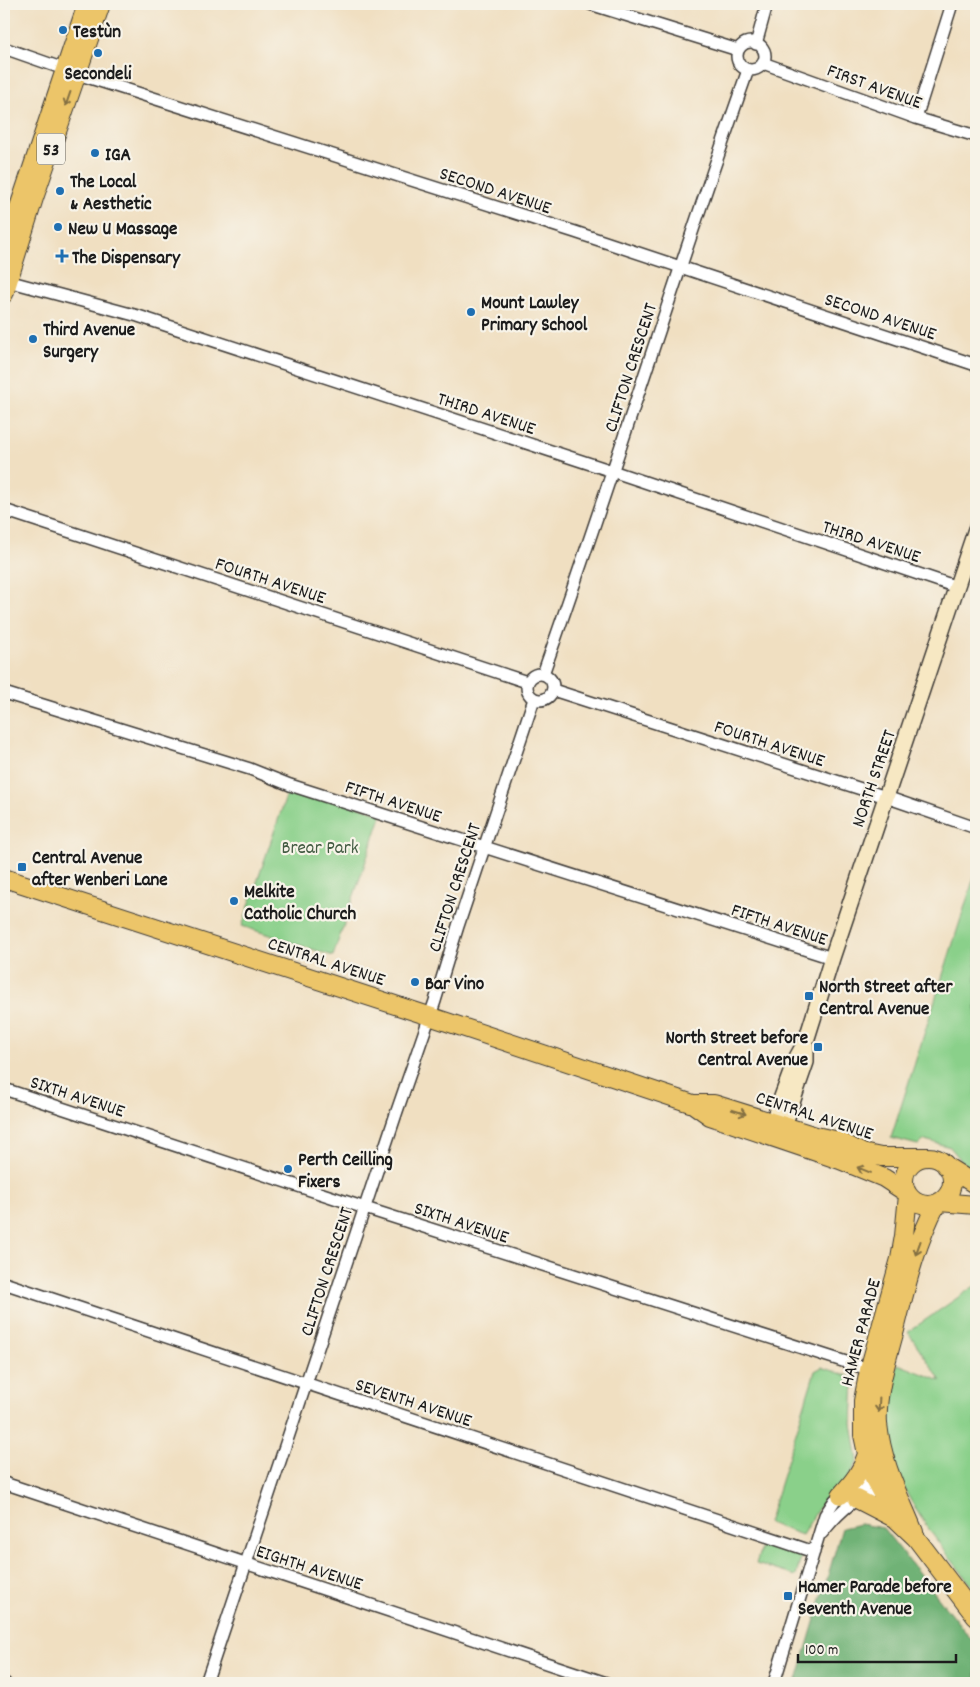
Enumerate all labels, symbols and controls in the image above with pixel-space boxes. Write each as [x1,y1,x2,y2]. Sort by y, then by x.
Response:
place label: Testùn [73,20,121,47]
marker: Testùn [57,24,69,36]
marker: Secondeli [92,47,104,59]
street label: FIRST AVENUE [823,59,925,118]
place label: Secondeli [65,62,132,89]
one-way arrow [63,91,72,107]
road number: 53 [37,134,65,164]
place label: IGA [105,143,131,170]
marker: IGA [89,147,101,159]
street label: SECOND AVENUE [436,162,555,223]
place label: The Local & Aesthetic [70,170,152,219]
marker: The Local & Aesthetic [54,185,66,197]
place label: New U Massage [68,217,177,244]
marker: New U Massage [52,221,64,233]
place label: The Dispensary [72,246,181,273]
marker: The Dispensary [56,250,68,262]
street label: SECOND AVENUE [821,288,940,349]
place label: Mount Lawley Primary School [481,291,588,340]
street label: CLIFTON CRESCENT [599,300,666,436]
marker: Mount Lawley Primary School [465,306,477,318]
place label: Third Avenue Surgery [43,318,135,367]
marker: Third Avenue Surgery [27,333,39,345]
street label: THIRD AVENUE [433,387,539,444]
street label: THIRD AVENUE [818,515,924,572]
street label: FOURTH AVENUE [211,552,329,613]
street label: FOURTH AVENUE [710,715,828,776]
street label: NORTH STREET [846,726,905,831]
street label: FIFTH AVENUE [341,775,445,832]
street label: CLIFTON CRESCENT [423,820,490,956]
park label: Brear Park [281,836,359,863]
place label: Central Avenue after Wenberi Lane [32,846,168,895]
marker: Central Avenue after Wenberi Lane [16,861,28,873]
place label: Melkite Catholic Church [244,880,356,929]
marker: Melkite Catholic Church [228,895,240,907]
street label: FIFTH AVENUE [727,898,831,955]
street label: CENTRAL AVENUE [264,932,388,995]
place label: Bar Vino [425,972,485,999]
place label: North Street after Central Avenue [819,975,953,1024]
marker: Bar Vino [409,976,421,988]
marker: North Street after Central Avenue [803,990,815,1002]
place label: North Street before Central Avenue [665,1026,808,1075]
marker: North Street before Central Avenue [812,1041,824,1053]
street label: SIXTH AVENUE [26,1070,128,1126]
street label: CENTRAL AVENUE [752,1086,876,1149]
one-way arrow [731,1108,747,1118]
place label: Perth Ceilling Fixers [298,1148,393,1197]
marker: Perth Ceilling Fixers [282,1163,294,1175]
one-way arrow [857,1165,872,1174]
street label: SIXTH AVENUE [410,1196,512,1252]
street label: CLIFTON CRESCENT [295,1204,362,1340]
one-way arrow [913,1240,922,1255]
street label: HAMER PARADE [835,1276,890,1390]
street label: SEVENTH AVENUE [351,1373,475,1436]
one-way arrow [874,1397,883,1413]
street label: EIGHTH AVENUE [252,1539,366,1599]
place label: Hamer Parade before Seventh Avenue [798,1575,952,1624]
marker: Hamer Parade before Seventh Avenue [782,1590,794,1602]
scale bar [798,1632,955,1664]
text: 100 m [805,1640,838,1662]

